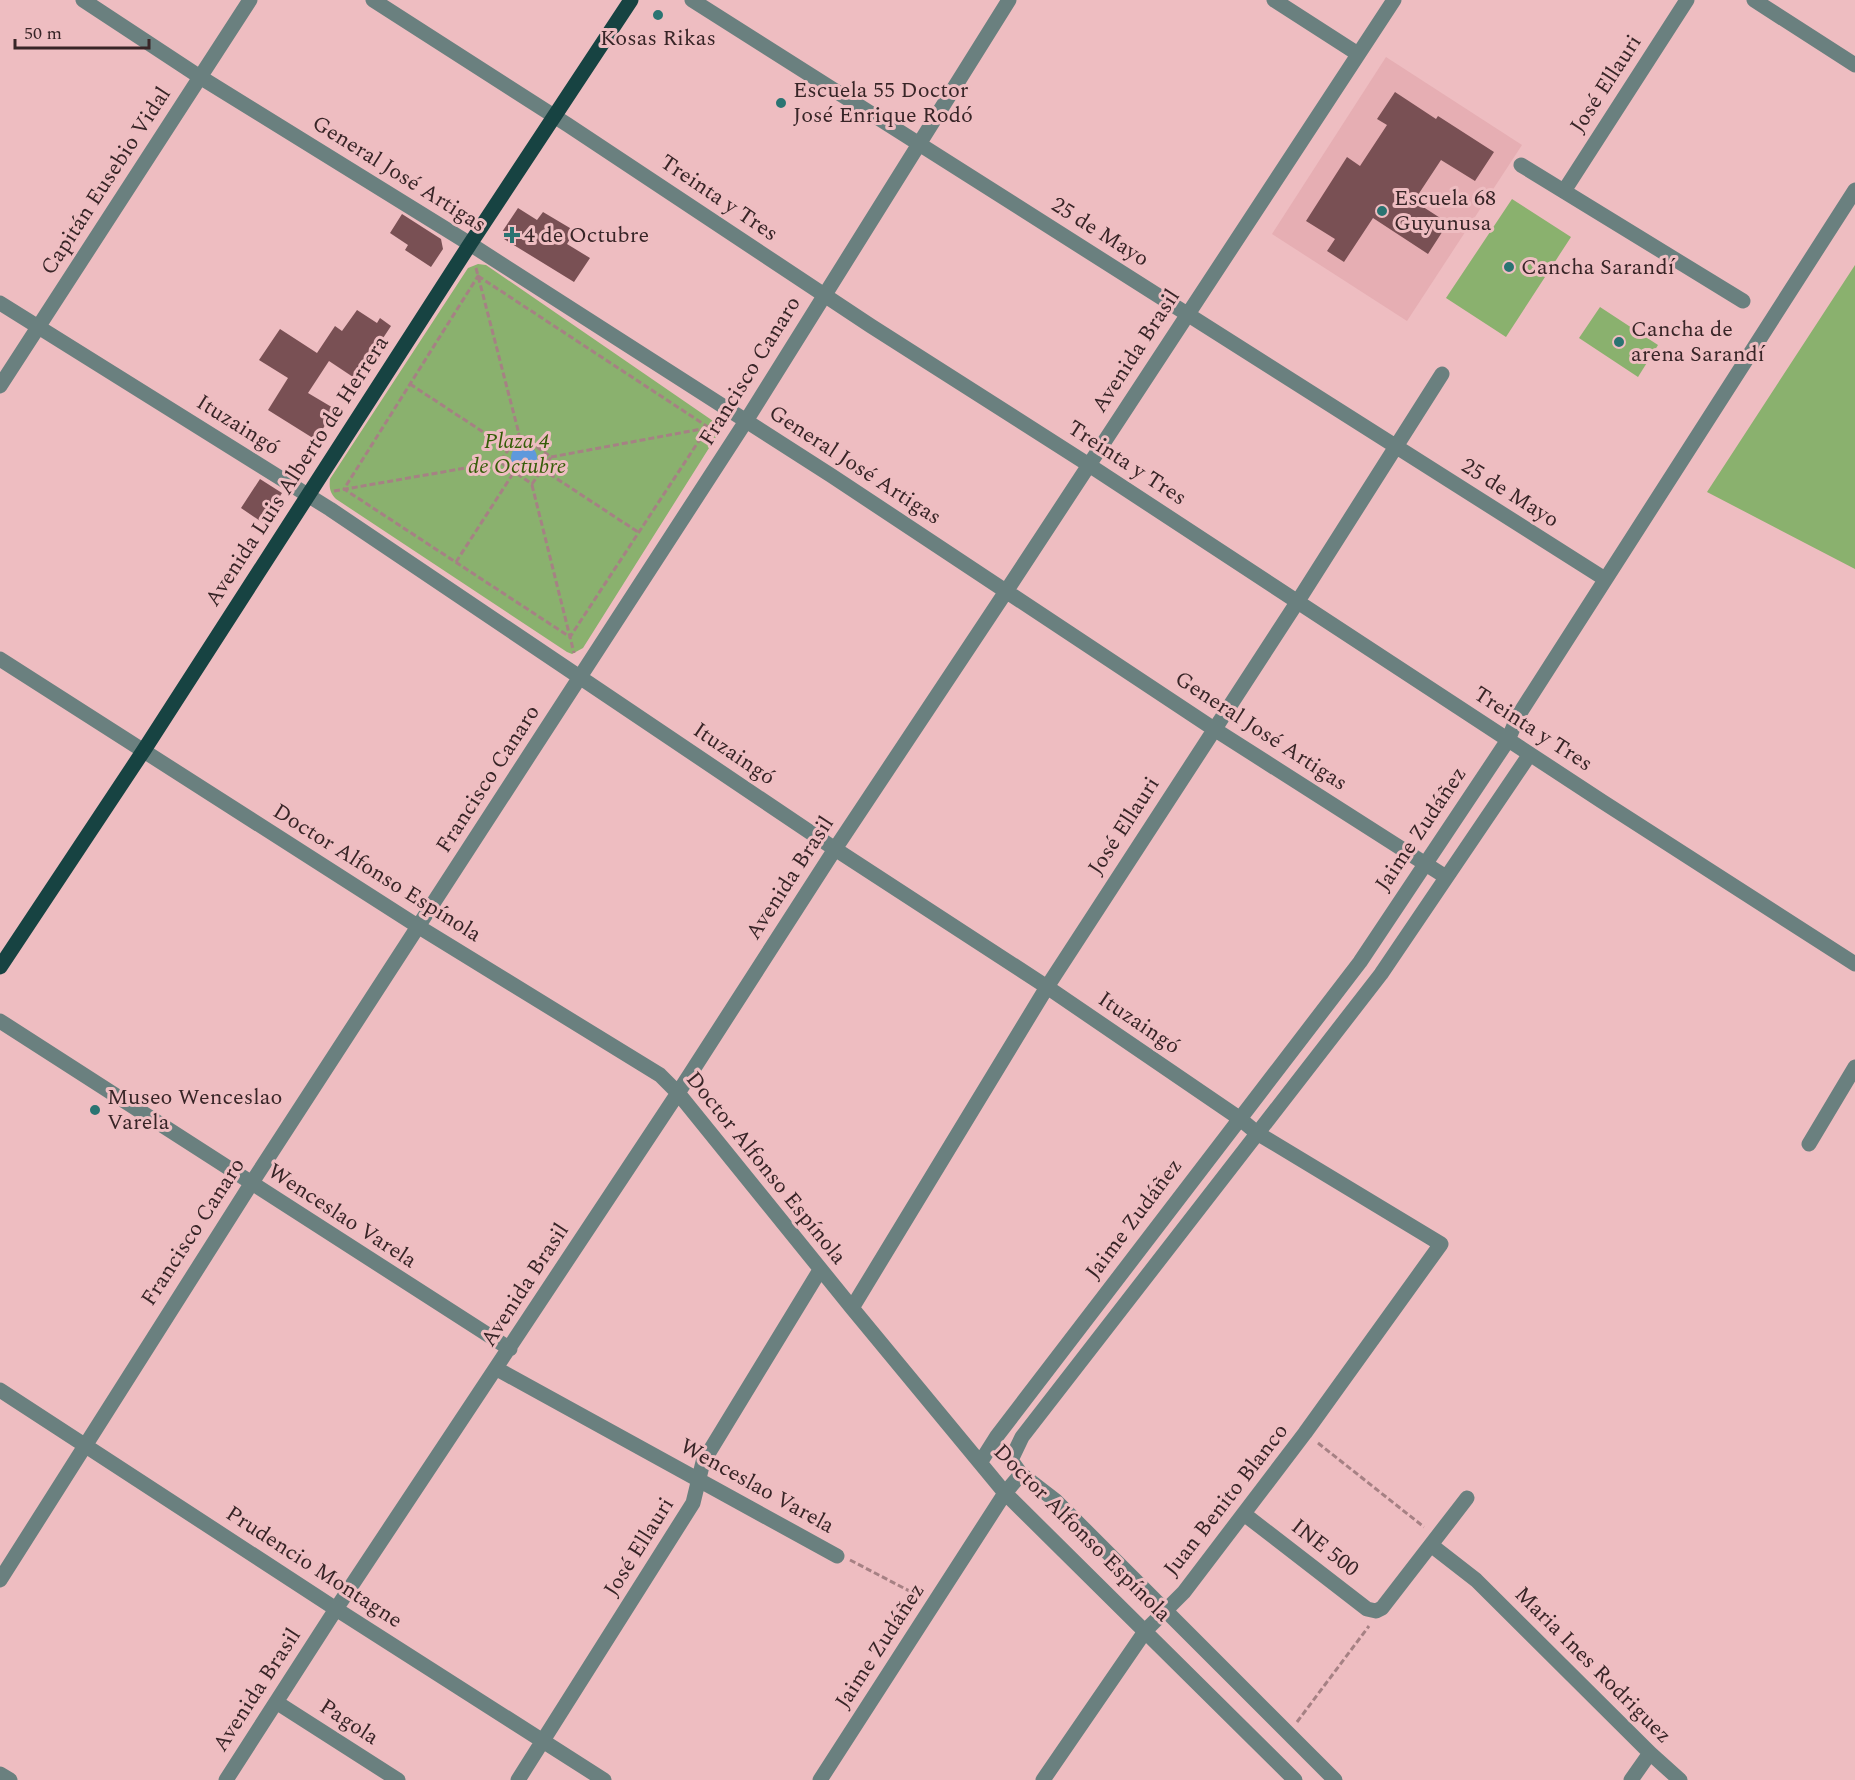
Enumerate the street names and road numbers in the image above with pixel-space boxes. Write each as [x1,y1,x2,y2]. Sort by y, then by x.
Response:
street label: José Ellauri [1562,28,1650,140]
street label: Capitán Eusebio Vidal [33,80,179,282]
street label: General José Artigas [305,107,493,241]
street label: Treinta y Tres [653,146,785,250]
street label: 25 de Mayo [1045,189,1155,275]
street label: Avenida Brasil [1083,282,1189,420]
street label: Francisco Canaro [691,290,809,452]
street label: Avenida Luis Alberto de Herrera [197,329,397,613]
street label: Ituzaingó [190,386,286,464]
street label: General José Artigas [762,397,948,533]
street label: Treinta y Tres [1061,412,1193,514]
street label: 25 de Mayo [1455,450,1565,536]
street label: General José Artigas [1168,663,1354,799]
street label: Treinta y Tres [1467,678,1599,780]
street label: Francisco Canaro [428,698,548,860]
street label: Ituzaingó [686,714,782,794]
street label: Jaime Zudáñez [1367,760,1475,898]
street label: José Ellauri [1080,770,1168,882]
street label: Doctor Alfonso Espínola [266,795,488,951]
street label: Avenida Brasil [737,809,843,947]
street label: Ituzaingó [1091,983,1187,1063]
street label: Doctor Alfonso Espínola [678,1064,855,1272]
street label: Francisco Canaro [133,1151,253,1313]
street label: Jaime Zudáñez [1077,1151,1191,1287]
street label: Wenceslao Varela [261,1155,423,1277]
street label: Avenida Brasil [472,1216,578,1354]
street label: Juan Benito Blanco [1156,1416,1296,1584]
street label: Wenceslao Varela [674,1430,841,1542]
street label: Doctor Alfonso Espínola [985,1436,1179,1630]
street label: José Ellauri [595,1491,683,1603]
street label: Prudencio Montagne [219,1497,409,1637]
street label: INE 500 [1284,1511,1366,1585]
street label: Jaime Zudáñez [827,1576,933,1716]
street label: Maria Ines Rodriguez [1507,1579,1679,1751]
street label: Avenida Brasil [204,1621,310,1759]
street label: Pagola [313,1690,386,1754]

